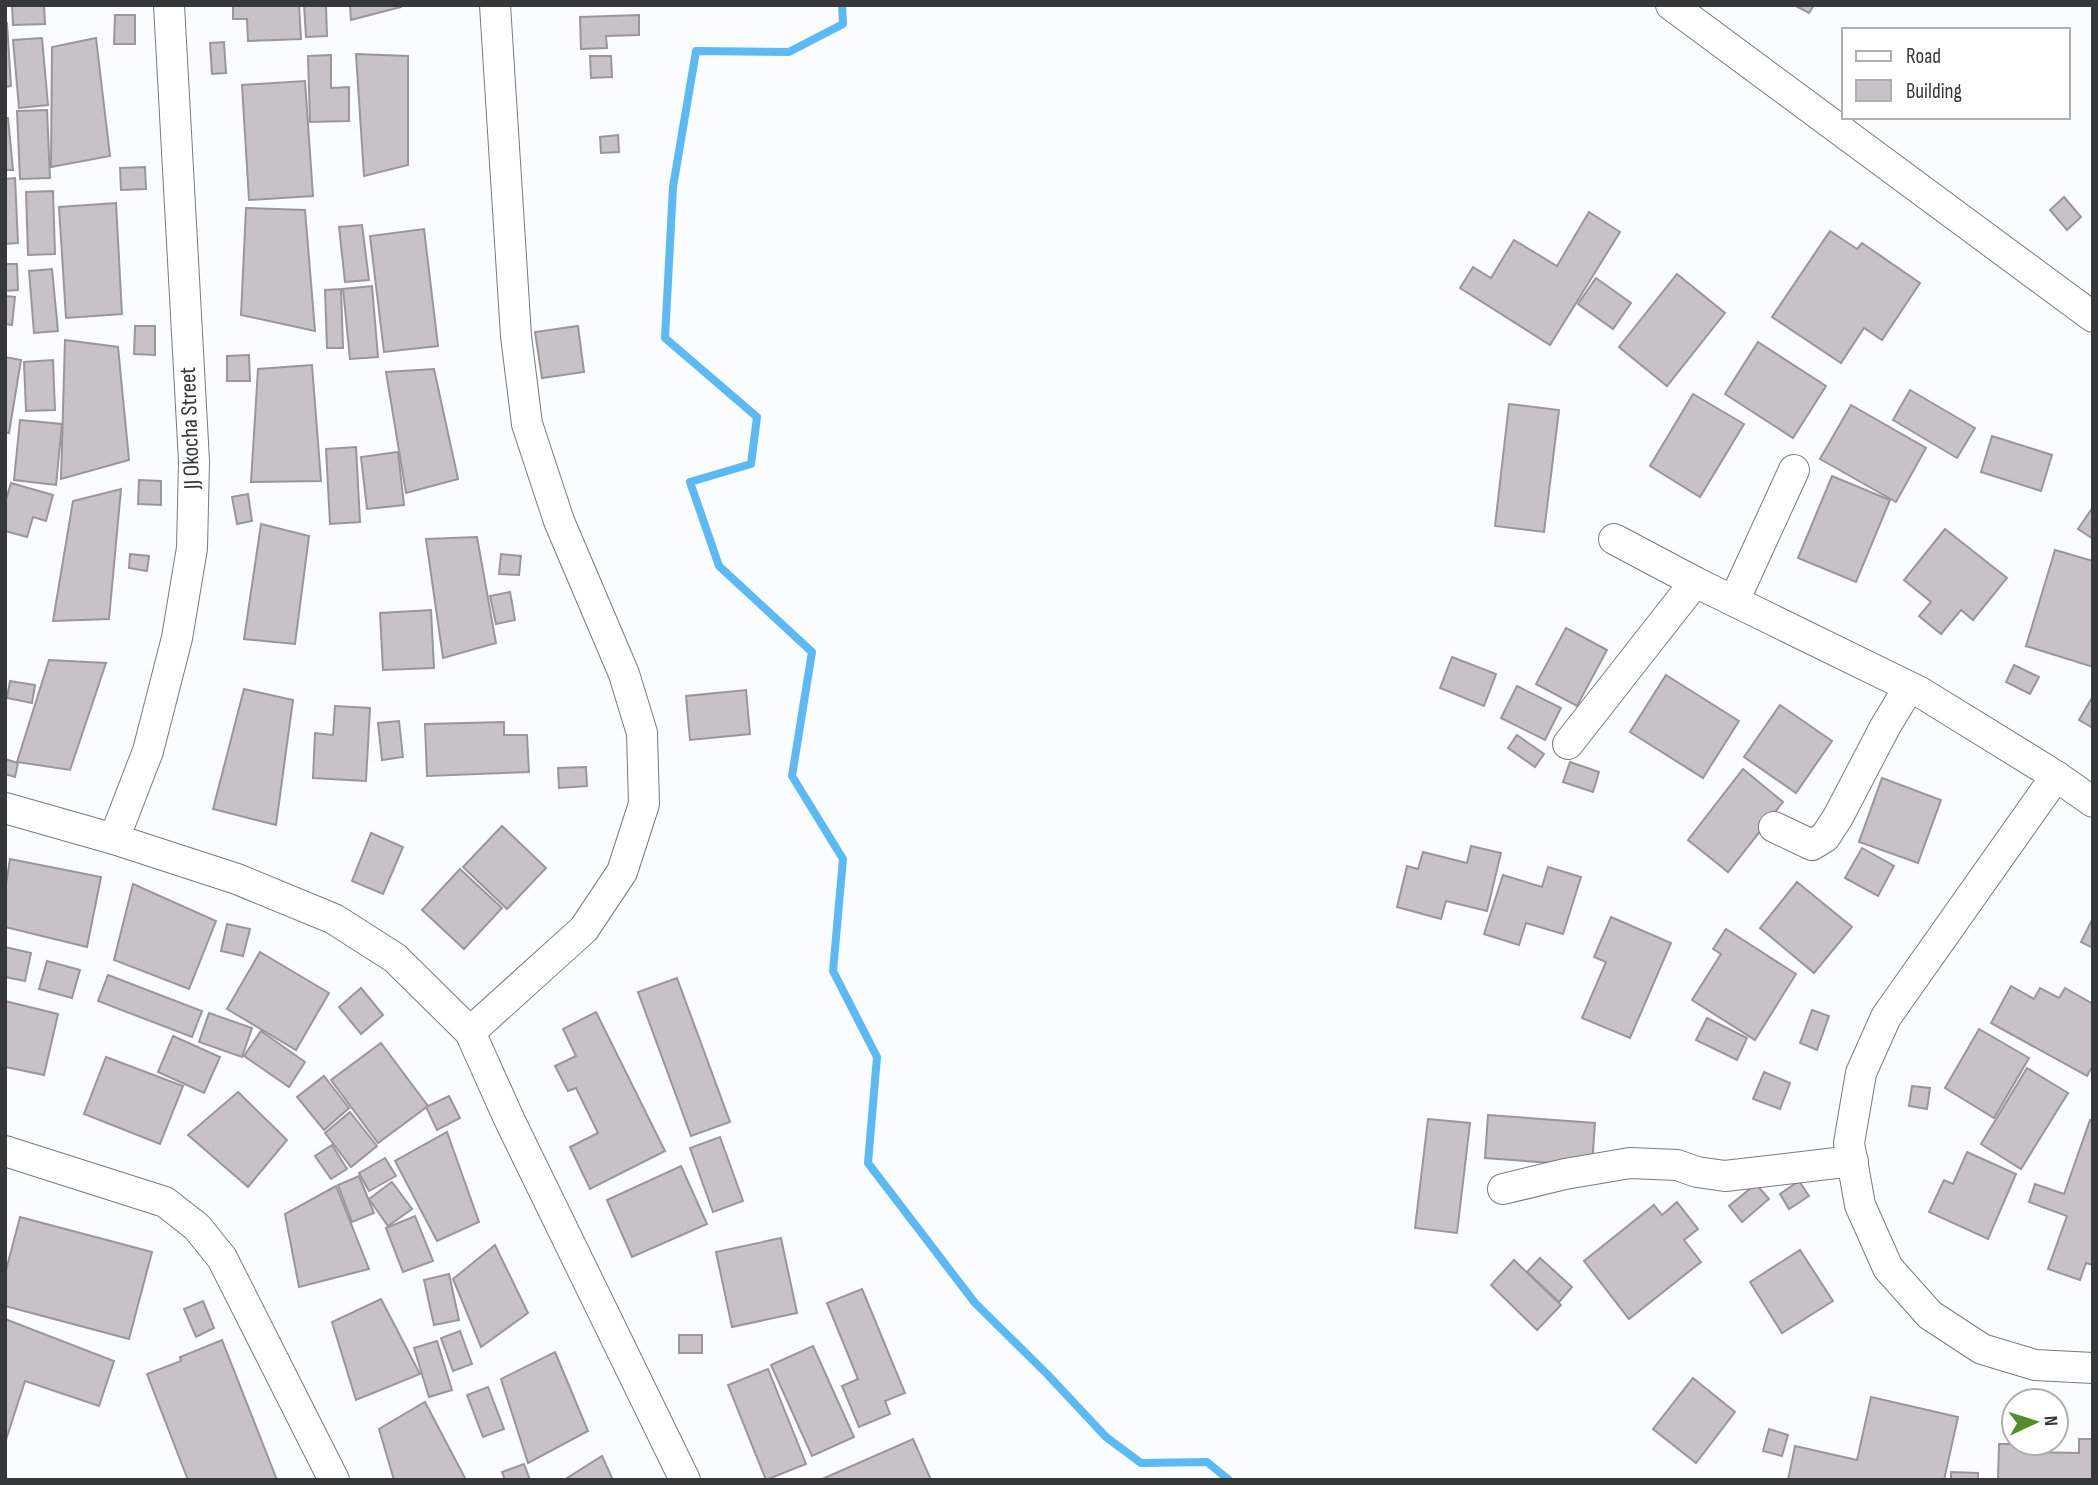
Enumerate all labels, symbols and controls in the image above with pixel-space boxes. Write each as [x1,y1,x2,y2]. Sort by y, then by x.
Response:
legend [1842,28,2070,119]
text: Road [1906,44,1941,69]
text: Building [1906,79,1962,104]
street label: JJ Okocha Street [174,366,206,491]
north arrow [2000,1387,2070,1457]
text: N [2039,1415,2062,1427]

